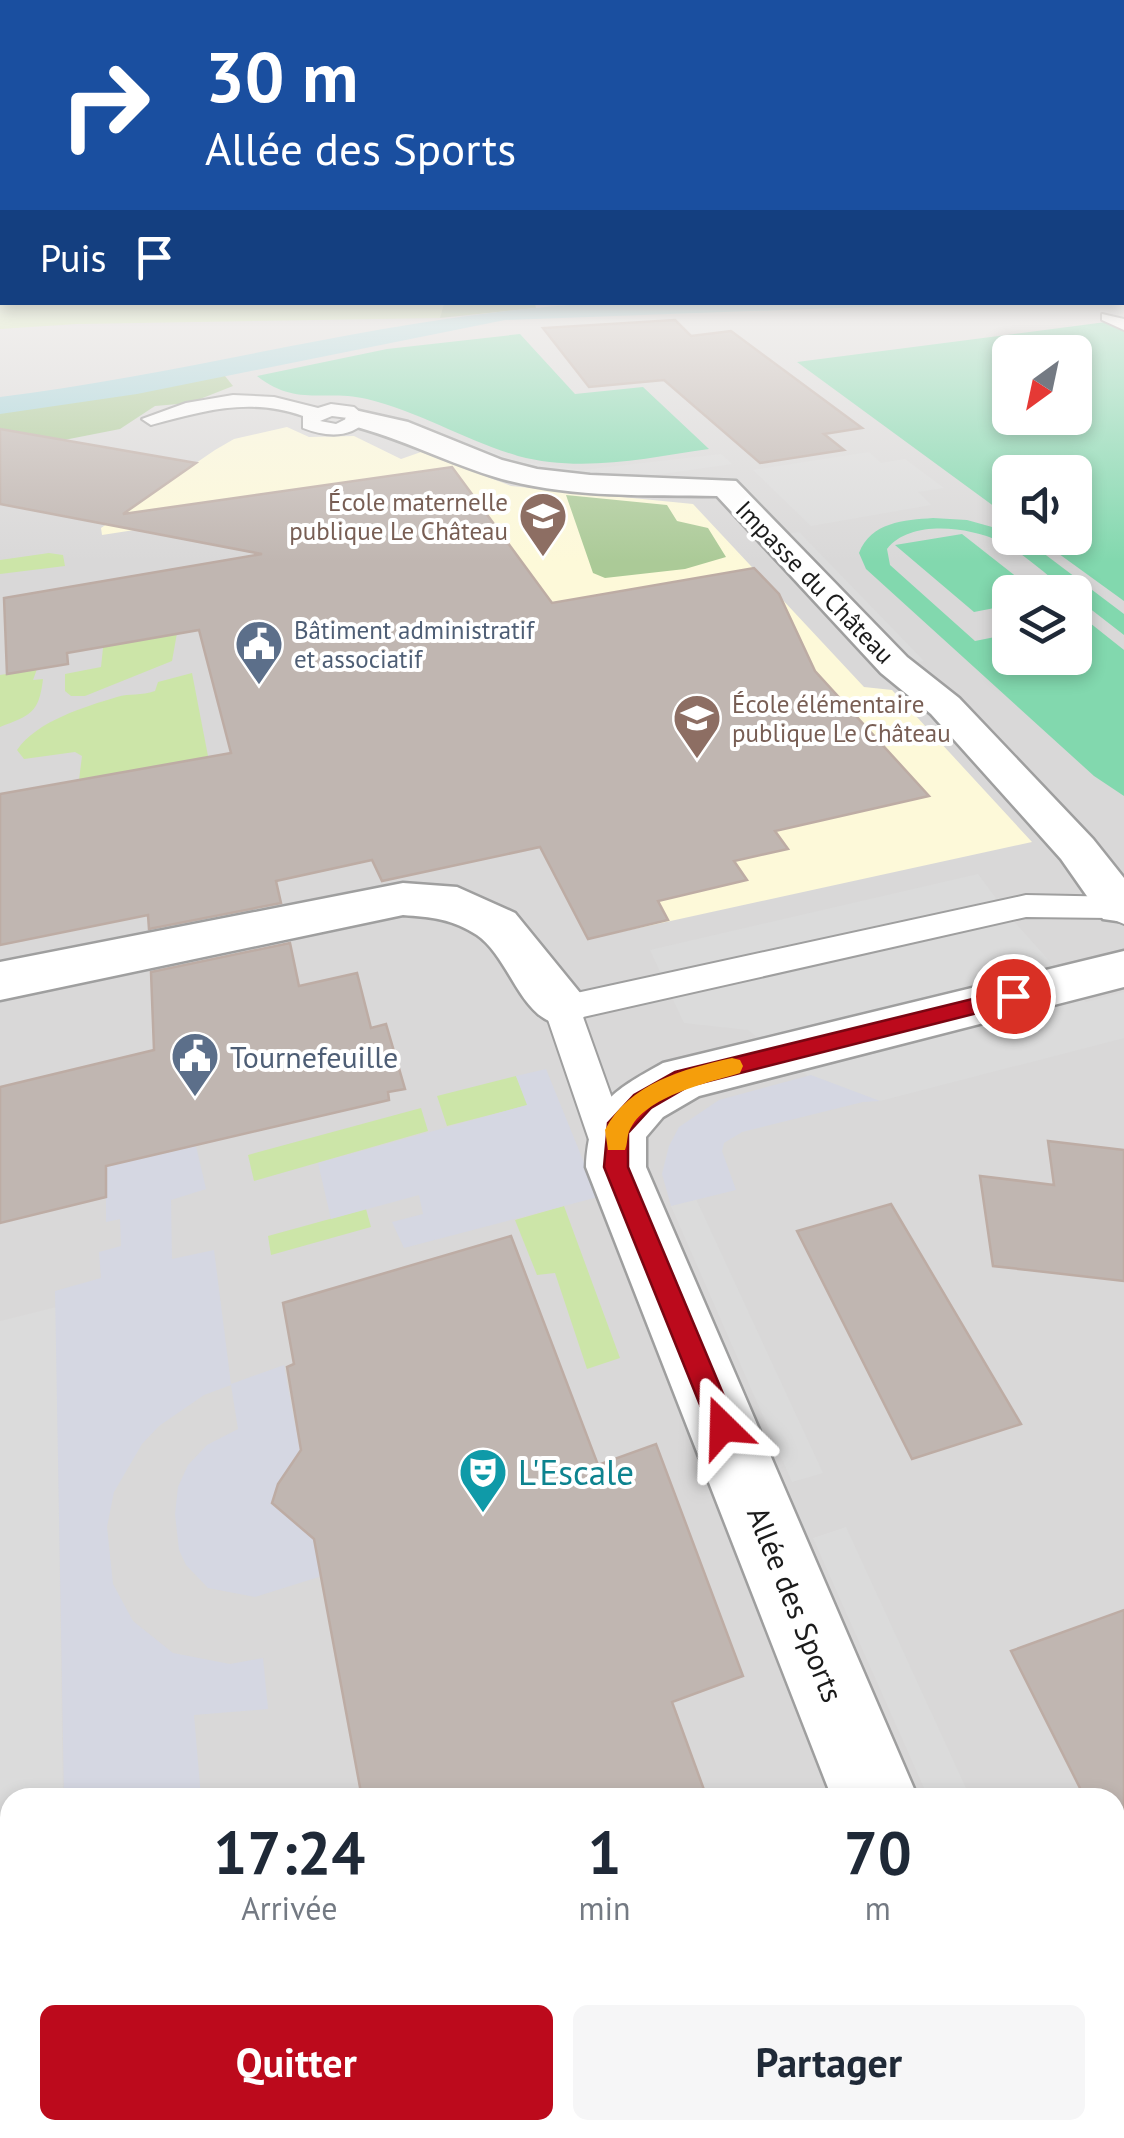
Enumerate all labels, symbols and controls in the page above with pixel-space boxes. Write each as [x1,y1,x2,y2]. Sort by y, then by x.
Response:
text: 30 m [205,31,358,121]
icon: right [40,40,170,170]
text: Allée des Sports [205,119,516,177]
icon: arrive [127,230,182,285]
text: Puis [40,233,107,282]
north arrow [992,335,1092,435]
map controls [992,335,1092,675]
button: sound [992,455,1092,555]
place label: École maternelle publique Le Château [289,486,508,547]
school or university icon: École maternelle publique Le Château [517,490,569,558]
street label: Impasse du Château [729,494,901,670]
button: layers [992,575,1092,675]
place label: Bâtiment administratif et associatif [294,614,535,675]
public building icon: Bâtiment administratif et associatif [233,618,285,686]
place label: École élémentaire publique Le Château [732,688,951,749]
school or university icon: École élémentaire publique Le Château [671,692,723,760]
pin [971,954,1056,1039]
icon: arrive [986,969,1041,1024]
public building icon: Tournefeuille [169,1030,221,1098]
place label: Tournefeuille [230,1037,398,1076]
position arrow [671,1375,775,1479]
theatre icon: L'Escale [457,1446,509,1514]
place label: L'Escale [518,1449,634,1495]
street label: Allée des Sports [739,1501,853,1707]
text: 17:24 [213,1813,365,1891]
text: 1 [588,1813,622,1891]
text: 70 [844,1813,912,1891]
text: Arrivée [241,1887,337,1929]
text: min [579,1887,631,1929]
text: m [865,1887,891,1929]
button: Quitter [40,2005,553,2120]
button: Partager [573,2005,1085,2120]

